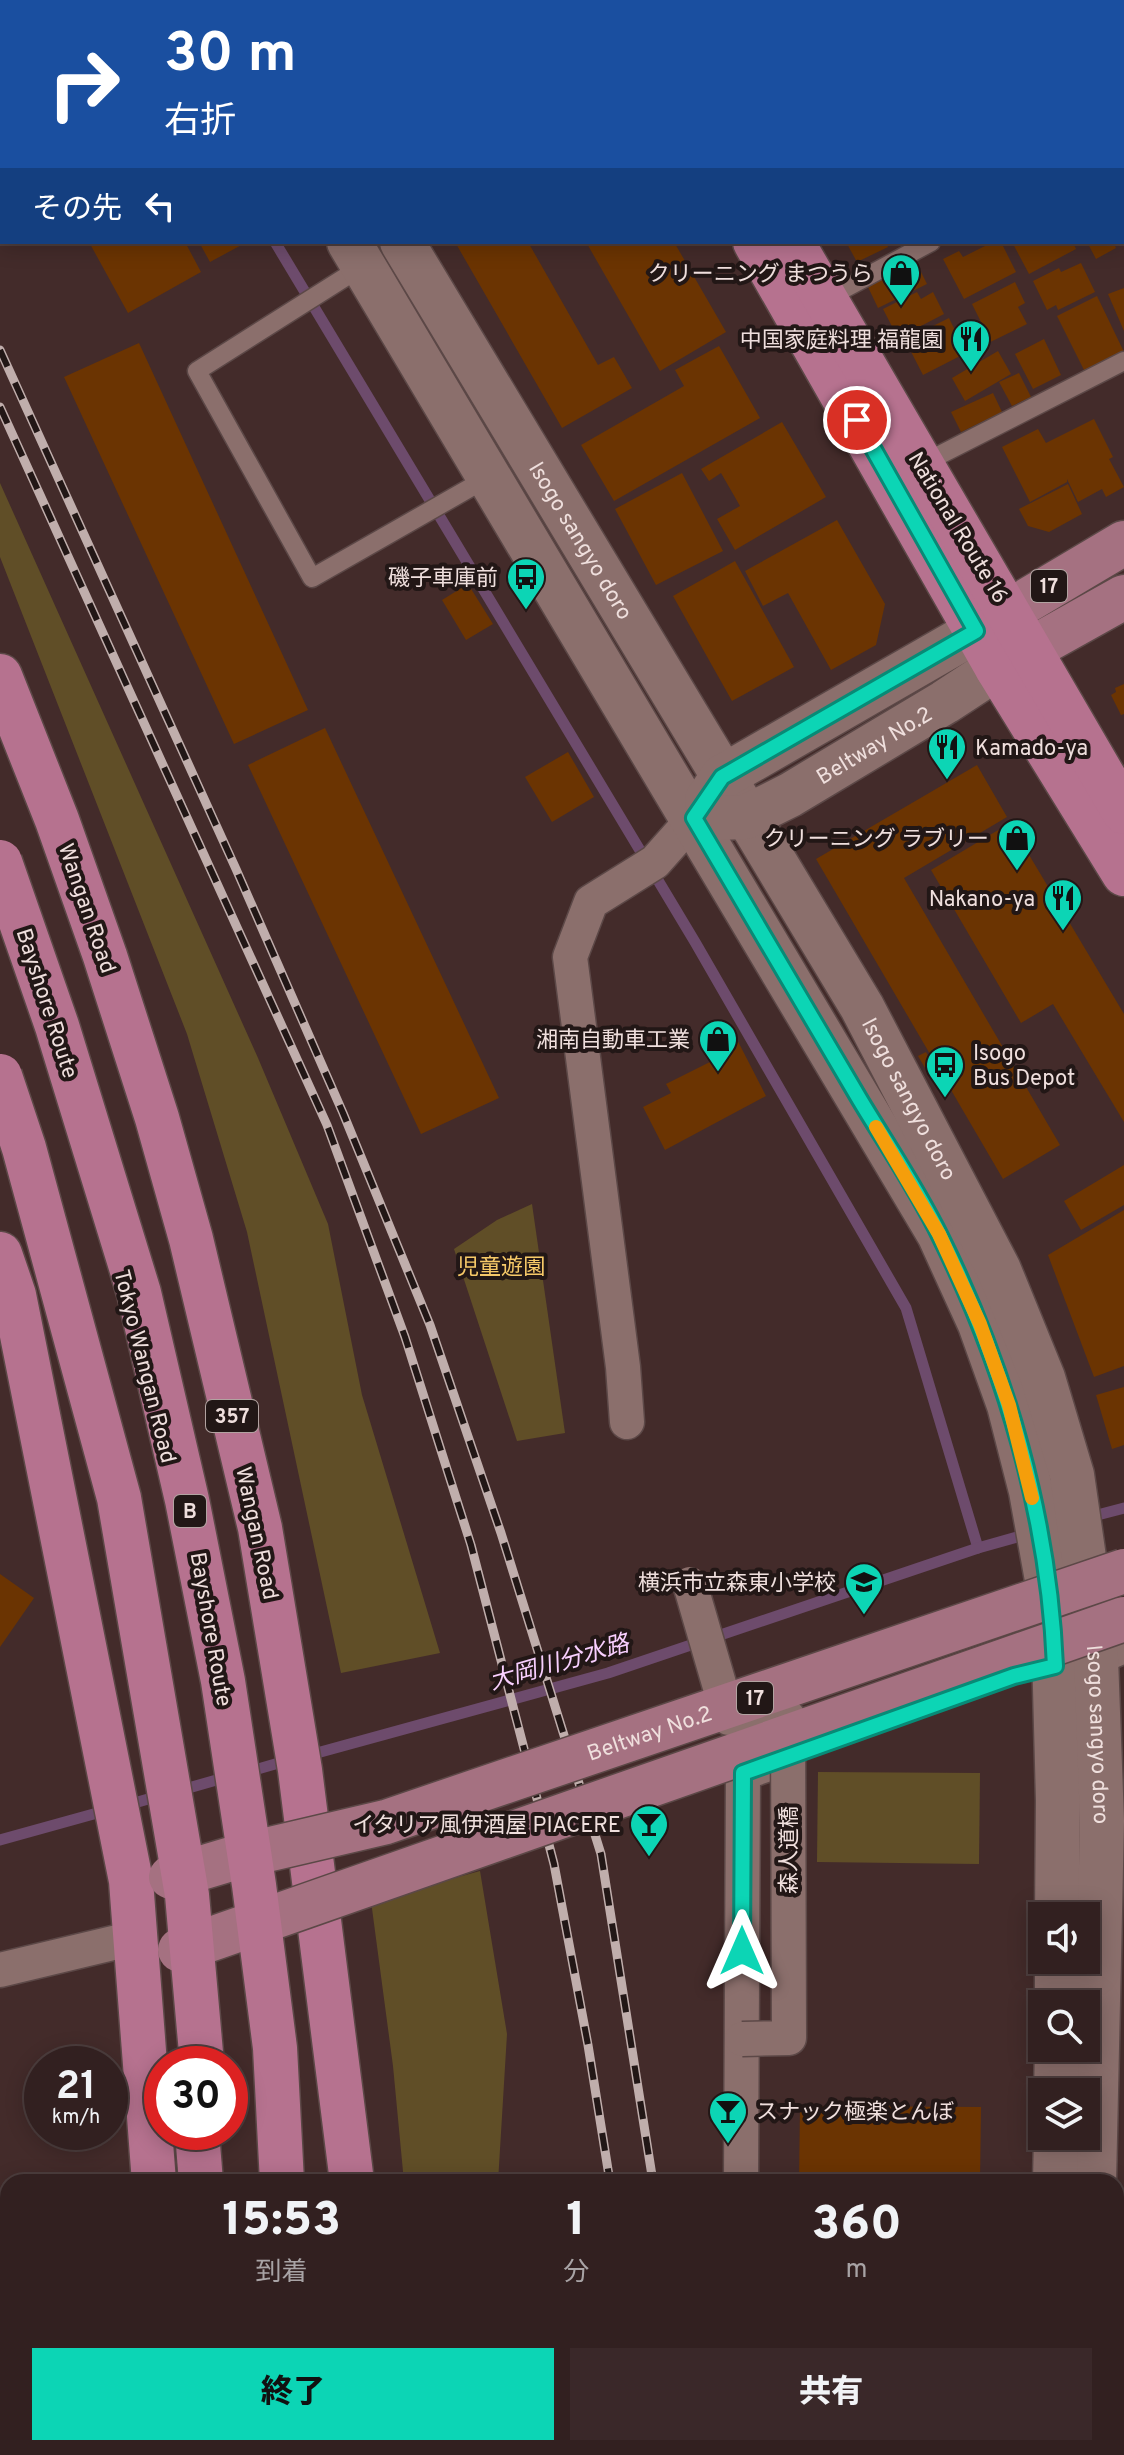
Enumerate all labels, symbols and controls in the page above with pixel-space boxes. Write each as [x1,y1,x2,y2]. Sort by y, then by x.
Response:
text: 30 m [164,21,297,91]
icon: right [32,32,136,136]
text: 右折 [164,100,236,146]
icon: left [138,184,182,228]
text: その先 [32,192,122,229]
shop icon: クリーニング まつうら [880,252,922,307]
place label: クリーニング まつうら [648,262,873,289]
restaurant icon: 中国家庭料理 福龍園 [950,318,992,373]
place label: 中国家庭料理 福龍園 [740,328,943,355]
pin [823,386,891,454]
icon: arrive [835,398,879,442]
street label: National Route 16 [901,448,1013,609]
street label: Isogo sangyo doro [521,458,637,625]
bus stop icon: 磯子車庫前 [505,556,547,611]
place label: 磯子車庫前 [388,566,498,593]
road number: 17 [1031,570,1067,602]
street label: Beltway No.2 [812,702,938,792]
restaurant icon: Kamado-ya [926,726,968,781]
place label: Kamado-ya [975,736,1088,763]
shop icon: クリーニング ラブリー [996,817,1038,872]
place label: クリーニング ラブリー [764,827,989,854]
street label: Wangan Road [51,840,120,977]
restaurant icon: Nakano-ya [1042,877,1084,932]
place label: Nakano-ya [929,887,1035,914]
street label: Bayshore Route [9,925,83,1082]
street label: Isogo sangyo doro [854,1014,961,1186]
shop icon: 湘南自動車工業 [697,1018,739,1073]
place label: 湘南自動車工業 [536,1028,690,1055]
place label: Isogo Bus Depot [973,1041,1075,1093]
bus stop icon: Isogo Bus Depot [924,1044,966,1099]
park label: 児童遊園 [457,1255,545,1282]
street label: Tokyo Wangan Road [106,1267,181,1466]
road number: 357 [206,1400,258,1432]
street label: Wangan Road [228,1464,283,1603]
road number: B [174,1495,206,1527]
street label: Bayshore Route [183,1550,236,1709]
school or university icon: 横浜市立森東小学校 [843,1561,885,1616]
place label: 横浜市立森東小学校 [638,1571,836,1598]
water label: 大岡川分水路 [486,1629,635,1698]
street label: Isogo sangyo doro [1079,1644,1113,1825]
road number: 17 [737,1682,773,1714]
street label: Beltway No.2 [584,1701,716,1769]
bar icon: イタリア風伊酒屋 PIACERE [628,1803,670,1858]
street label: 森人道橋 [777,1806,804,1894]
place label: イタリア風伊酒屋 PIACERE [352,1813,621,1840]
map controls [1028,1902,1100,2150]
button: sound [1028,1902,1100,1974]
position arrow [700,1909,784,1993]
button: search [1028,1990,1100,2062]
speed limit sign: 30 [144,2046,248,2150]
text: 21 [56,2063,96,2113]
button: layers [1028,2078,1100,2150]
bar icon: スナック極楽とんぼ [707,2090,749,2145]
place label: スナック極楽とんぼ [756,2100,954,2127]
text: km/h [52,2105,100,2131]
text: 15:53 [222,2192,341,2252]
text: 1 [566,2192,586,2252]
text: 360 [811,2196,902,2256]
text: m [846,2254,868,2287]
text: 到着 [256,2257,308,2290]
text: 分 [563,2257,589,2290]
button: 終了 [32,2348,554,2440]
button: 共有 [570,2348,1092,2440]

